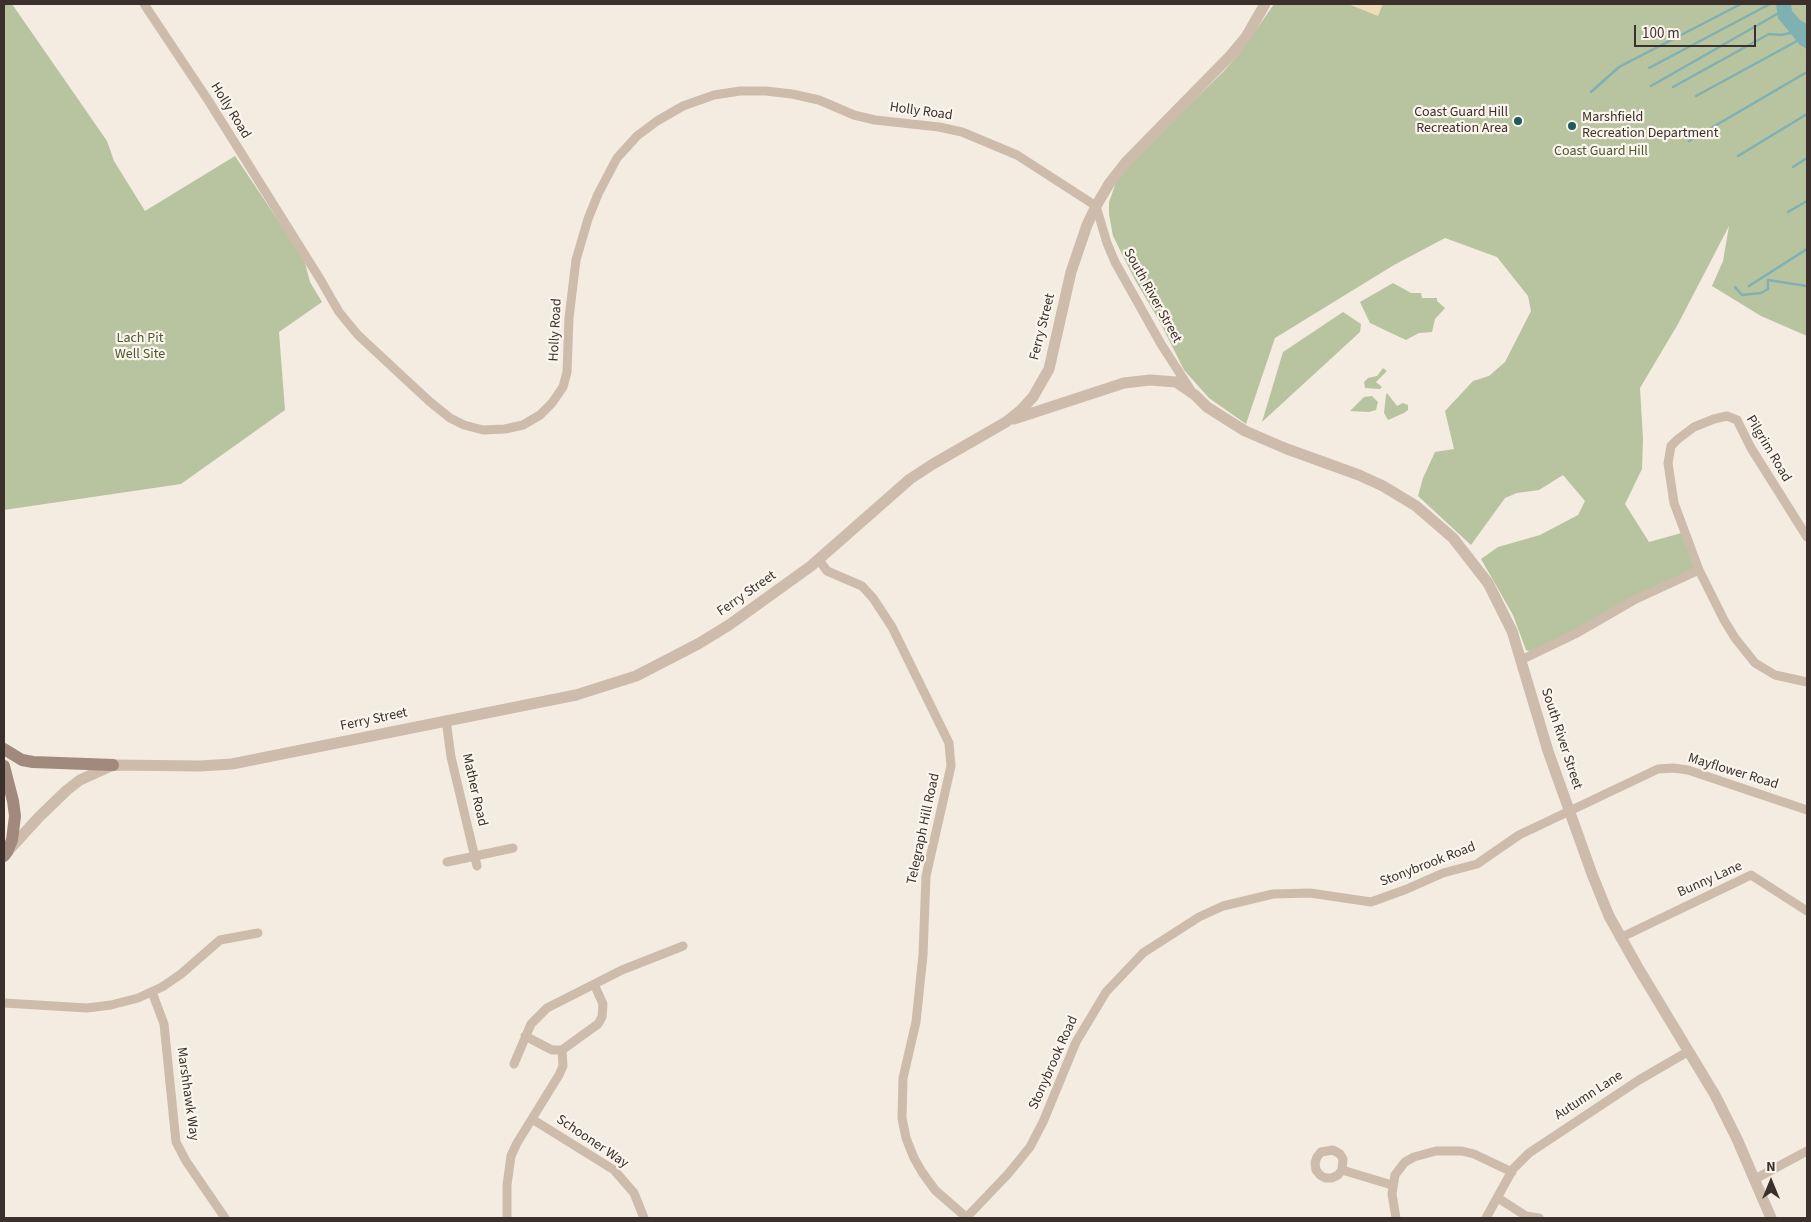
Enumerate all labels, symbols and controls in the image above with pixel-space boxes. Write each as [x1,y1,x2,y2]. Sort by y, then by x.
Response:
scale bar [1636,15,1758,47]
text: 100 m [1642,23,1680,44]
street label: Holly Road [206,80,254,142]
street label: Holly Road [889,99,953,125]
place label: Coast Guard Hill Recreation Area [1414,105,1508,138]
place label: Marshfield Recreation Department [1582,110,1718,142]
marker: Coast Guard Hill Recreation Area [1512,115,1524,127]
marker: Marshfield Recreation Department [1566,120,1578,132]
park label: Coast Guard Hill [1554,144,1648,160]
street label: South River Street [1119,246,1185,346]
street label: Ferry Street [1027,292,1059,362]
street label: Holly Road [546,298,566,362]
park label: Lach Pit Well Site [115,331,165,364]
street label: Pilgrim Road [1742,413,1794,485]
street label: Ferry Street [714,568,780,620]
street label: South River Street [1537,686,1585,792]
street label: Ferry Street [339,705,409,735]
street label: Mayflower Road [1686,750,1780,794]
street label: Mather Road [457,752,491,828]
street label: Telegraph Hill Road [904,772,944,886]
street label: Stonybrook Road [1378,839,1478,891]
street label: Bunny Lane [1675,858,1745,902]
street label: Stonybrook Road [1026,1014,1082,1112]
street label: Marshhawk Way [172,1046,202,1142]
street label: Autumn Lane [1552,1068,1626,1124]
street label: Schooner Way [553,1112,631,1172]
north arrow [1746,1157,1796,1207]
text: N [1766,1157,1776,1177]

